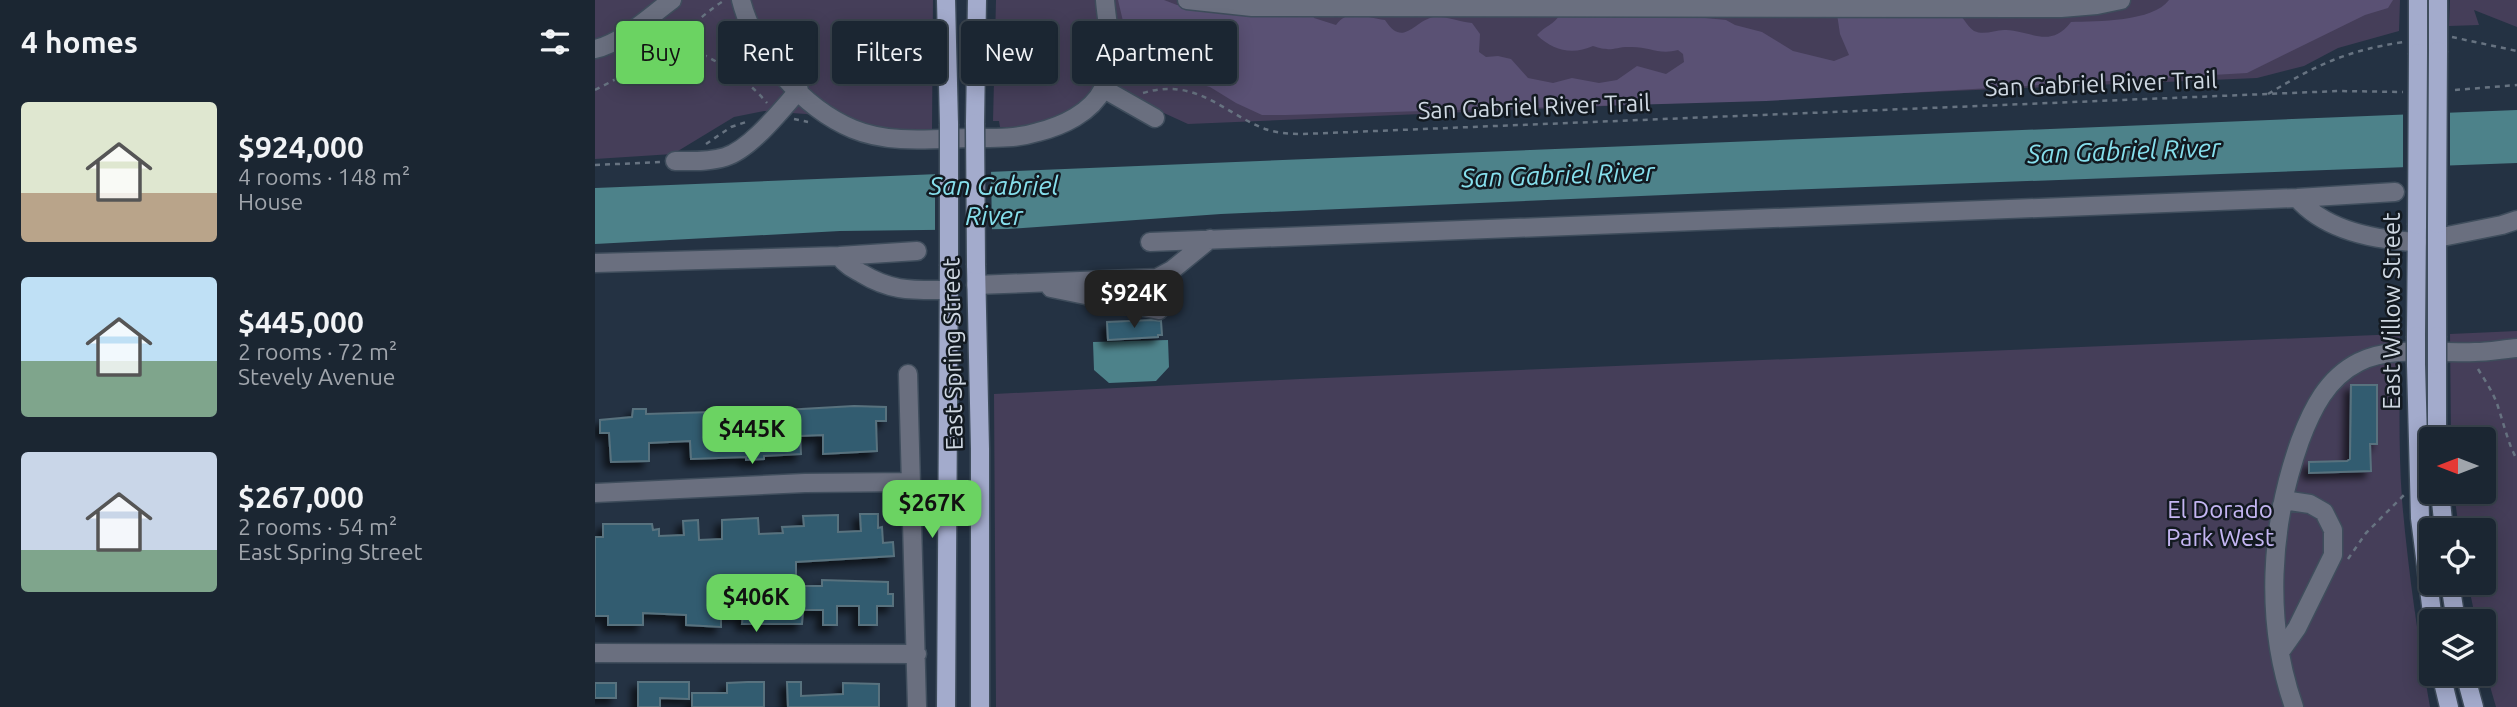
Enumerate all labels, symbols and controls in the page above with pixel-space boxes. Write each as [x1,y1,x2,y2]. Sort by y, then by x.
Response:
chip: Buy [616,21,704,84]
chip: Rent [718,21,818,84]
chip: Filters [832,21,947,84]
chip: New [961,21,1058,84]
chip: Apartment [1072,21,1237,84]
icon: filters [536,23,574,61]
text: 4 homes [21,25,138,59]
street label: San Gabriel River Trail [1984,66,2218,101]
street label: San Gabriel River Trail [1417,89,1651,124]
icon: home [77,130,161,214]
text: $924,000 [238,130,364,164]
water label: San Gabriel River [2026,133,2222,168]
water label: San Gabriel River [1460,157,1656,192]
text: 4 rooms · 148 m² [238,164,410,189]
water label: San Gabriel River [928,171,1059,230]
text: House [238,189,303,214]
street label: East Willow Street [2378,212,2405,410]
street label: East Spring Street [937,257,968,451]
pin: $924K [1085,270,1183,330]
text: $924K [1100,280,1168,305]
icon: home [77,305,161,389]
text: $445,000 [238,305,364,339]
text: 2 rooms · 72 m² [238,339,397,364]
text: Stevely Avenue [238,364,395,389]
pin: $445K [703,406,801,466]
text: $445K [718,416,786,441]
north arrow [2419,427,2495,504]
map controls [2419,427,2496,686]
icon: home [77,480,161,564]
text: $267,000 [238,480,364,514]
pin: $267K [883,480,981,540]
text: $267K [898,490,966,515]
park label: El Dorado Park West [2166,496,2275,551]
text: 2 rooms · 54 m² [238,514,397,539]
button: locate [2419,518,2496,595]
text: East Spring Street [238,539,423,564]
pin: $406K [707,574,805,634]
text: $406K [722,584,790,609]
button: layers [2419,609,2496,686]

